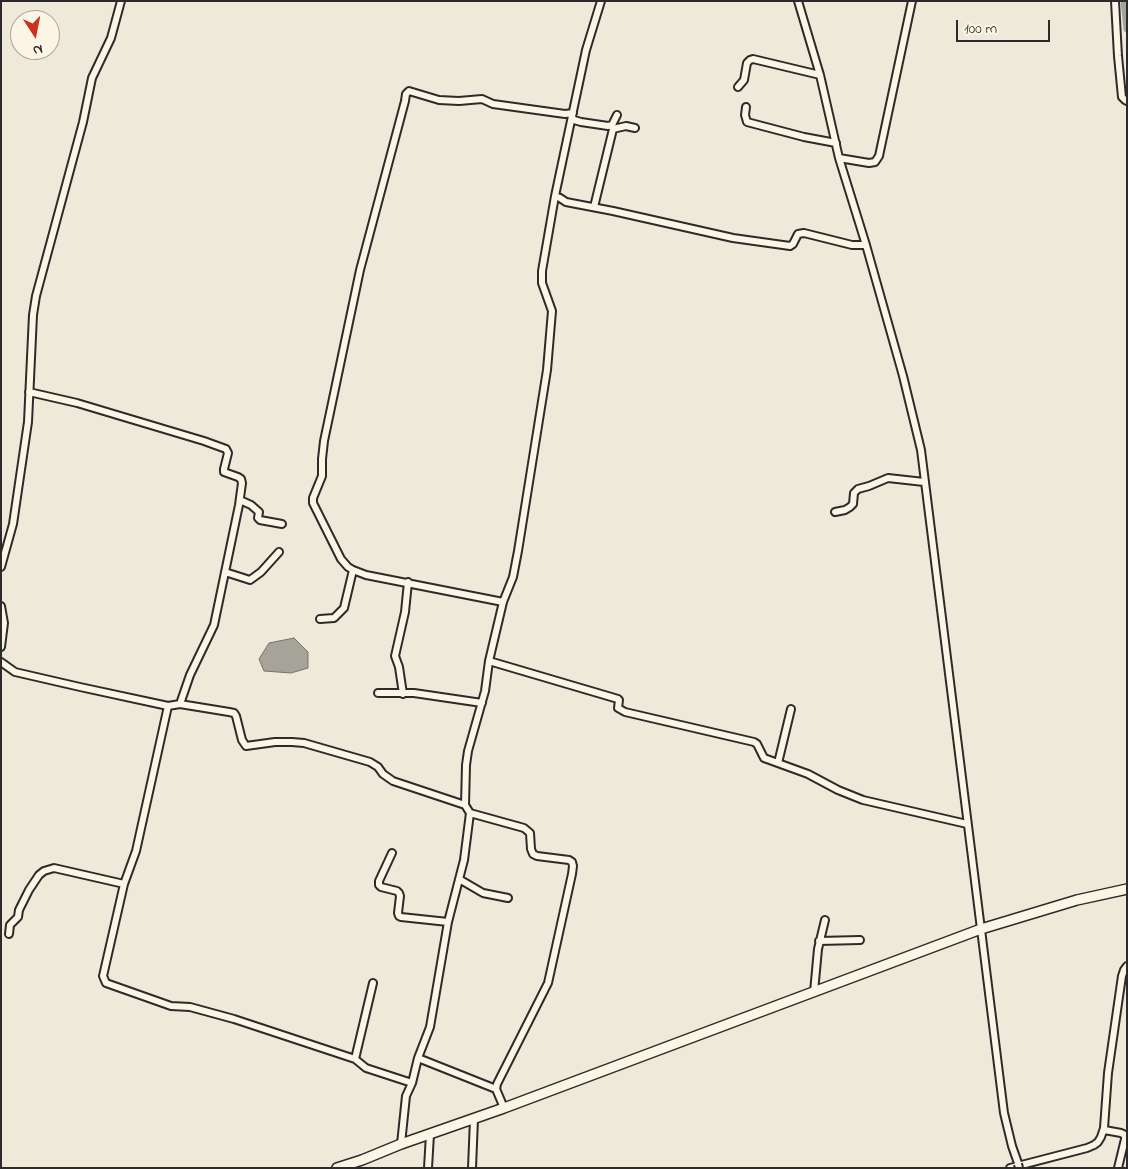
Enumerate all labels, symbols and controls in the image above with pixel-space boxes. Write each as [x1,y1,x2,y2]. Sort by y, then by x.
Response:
north arrow [10,10,60,60]
scale bar [958,10,1052,42]
text: 100 m [964,18,997,40]
text: N [31,38,44,60]

